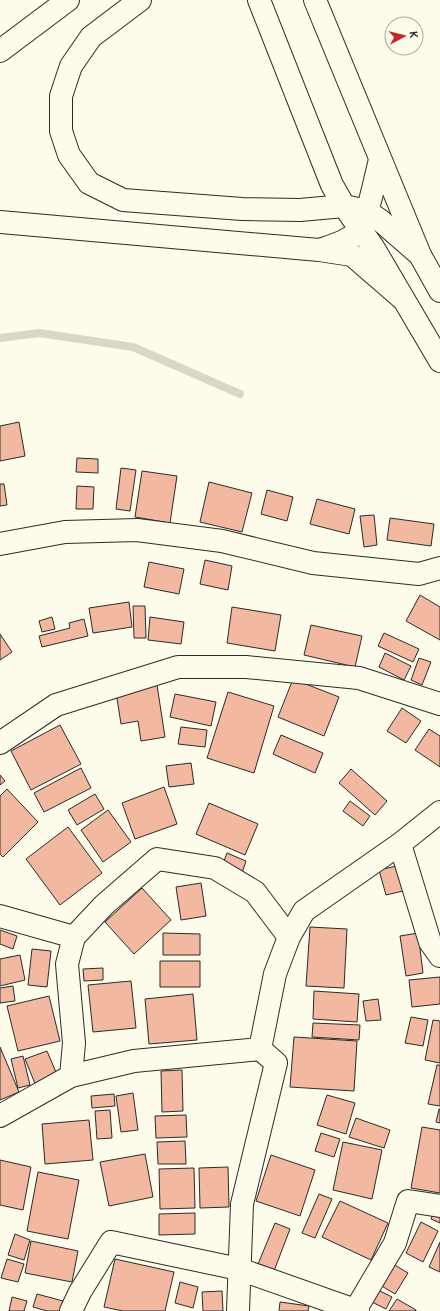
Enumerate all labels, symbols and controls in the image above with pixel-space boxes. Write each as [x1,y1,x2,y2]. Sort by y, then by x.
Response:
north arrow [384,16,424,56]
text: K [407,31,421,39]

